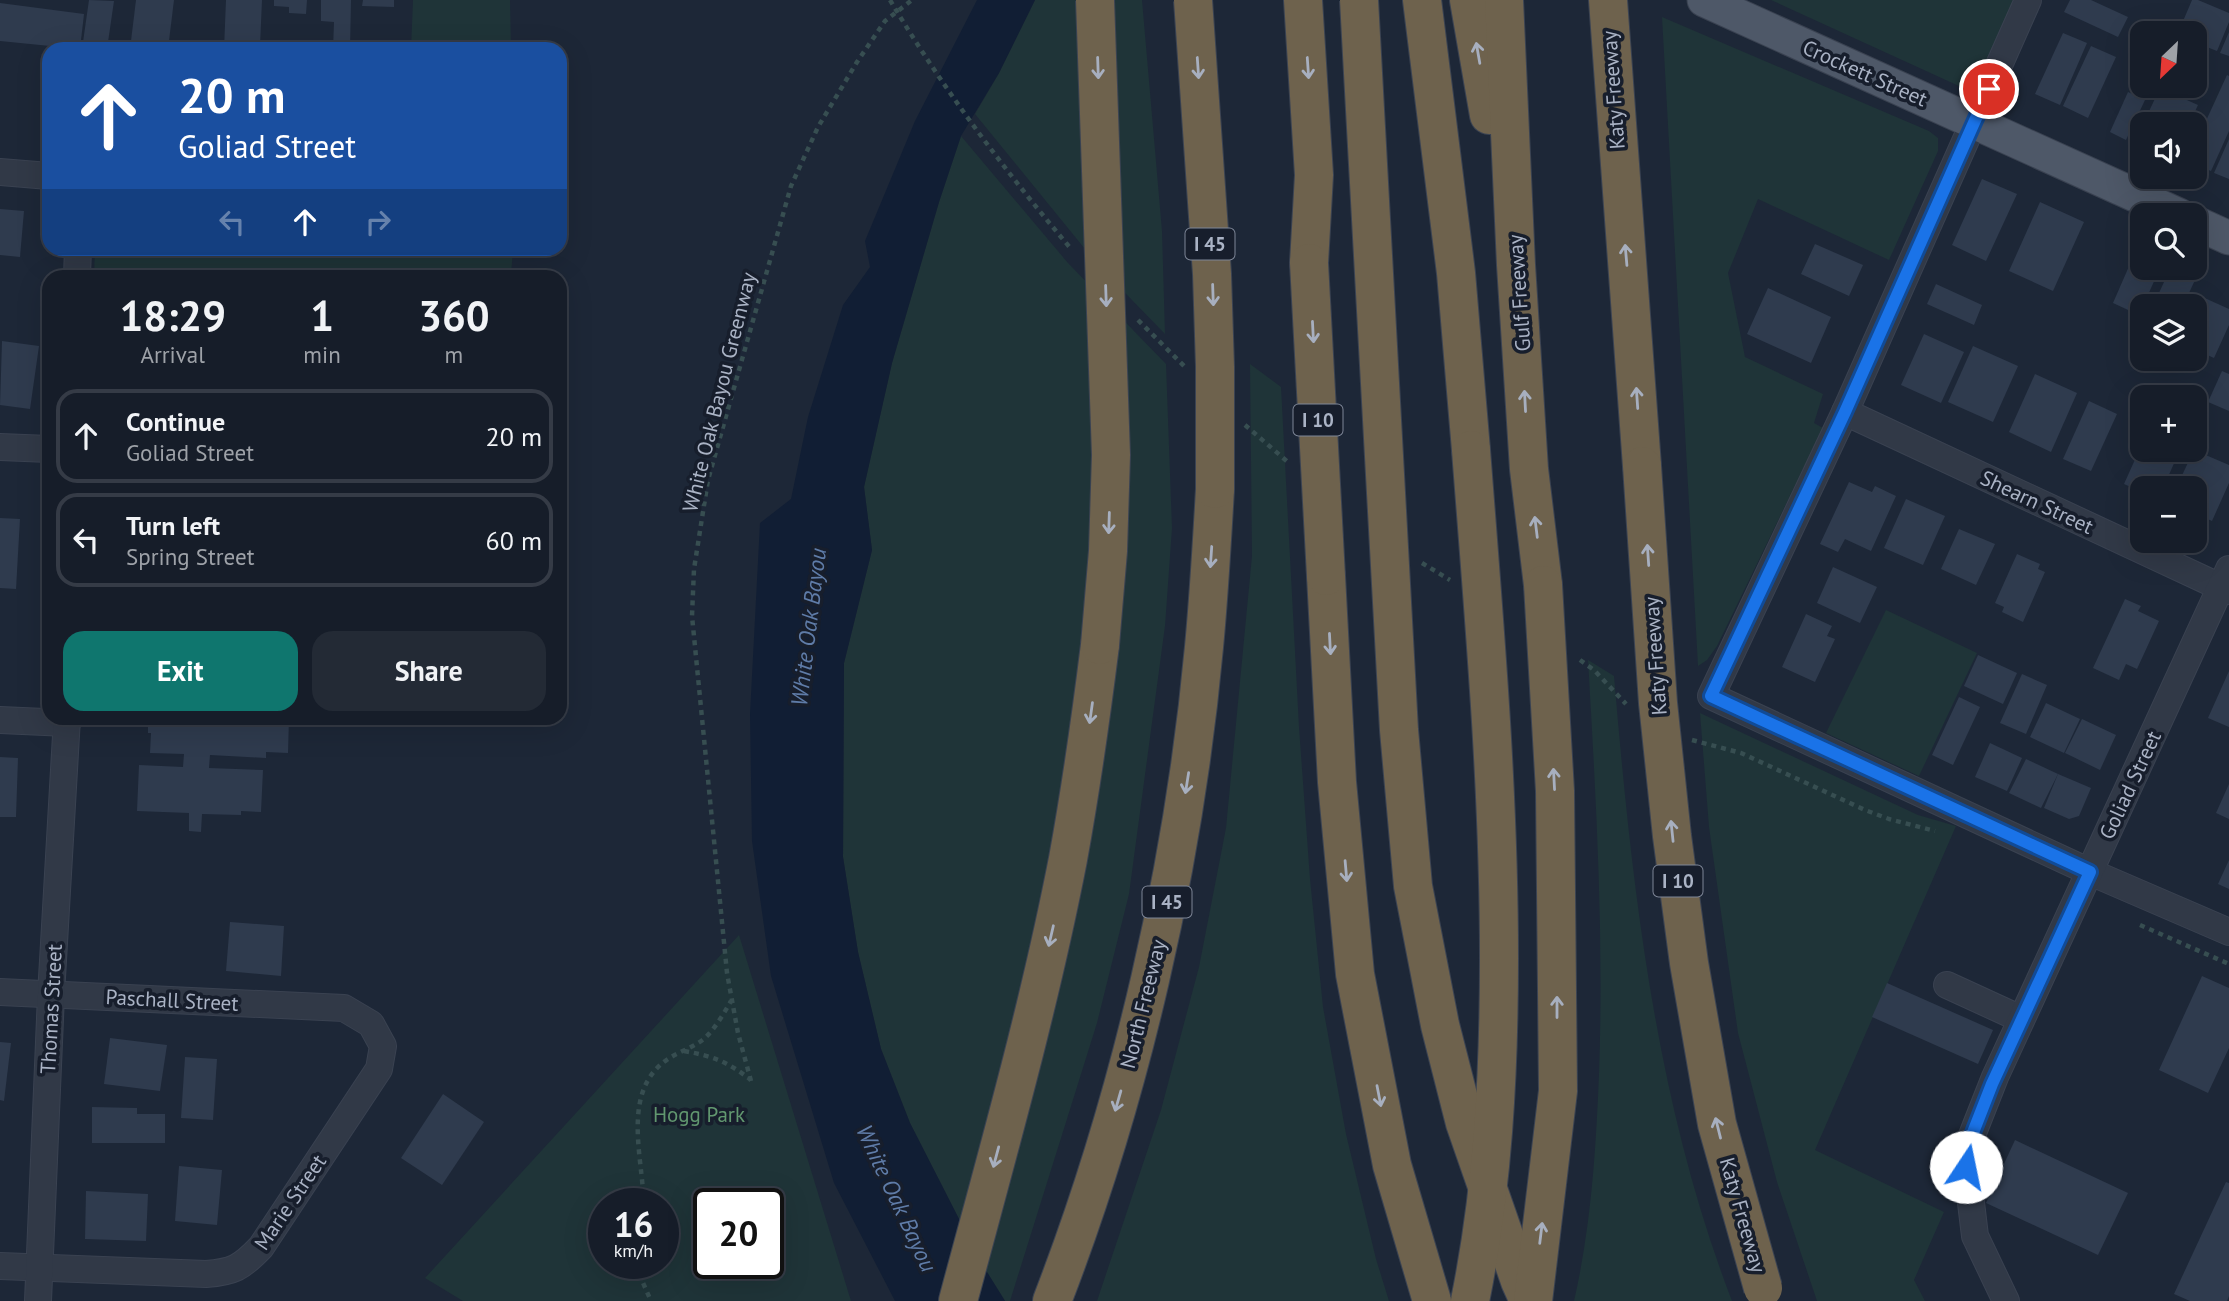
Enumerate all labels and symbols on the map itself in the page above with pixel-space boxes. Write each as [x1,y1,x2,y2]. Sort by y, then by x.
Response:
north arrow [2130,21,2207,98]
street label: Katy Freeway [1595,30,1631,150]
street label: Crockett Street [1799,34,1931,112]
one-way arrow [1471,42,1484,65]
one-way arrow [1091,56,1104,79]
one-way arrow [1191,56,1204,79]
one-way arrow [1302,56,1315,79]
pin [1959,59,2019,119]
road number: I 45 [1186,228,1234,260]
street label: Gulf Freeway [1501,233,1537,352]
one-way arrow [1619,244,1632,267]
street label: White Oak Bayou Greenway [676,269,762,515]
one-way arrow [1206,283,1219,306]
one-way arrow [1099,284,1113,307]
one-way arrow [1306,320,1319,343]
one-way arrow [1630,387,1643,410]
one-way arrow [1519,390,1532,413]
road number: I 10 [1294,404,1342,436]
street label: Shearn Street [1976,464,2098,540]
one-way arrow [1102,511,1116,534]
one-way arrow [1530,516,1543,539]
one-way arrow [1641,544,1654,567]
one-way arrow [1204,545,1217,568]
water label: White Oak Bayou [784,546,832,708]
street label: Katy Freeway [1637,596,1673,716]
one-way arrow [1324,632,1337,655]
one-way arrow [1084,701,1097,723]
street label: Goliad Street [2093,726,2167,844]
one-way arrow [1547,768,1560,791]
one-way arrow [1180,771,1193,794]
one-way arrow [1665,820,1678,842]
one-way arrow [1339,859,1352,882]
road number: I 10 [1654,866,1702,897]
road number: I 45 [1142,887,1192,918]
one-way arrow [1043,924,1057,947]
street label: North Freeway [1114,937,1172,1071]
street label: Thomas Street [34,943,68,1075]
street label: Paschall Street [105,983,239,1017]
one-way arrow [1550,995,1564,1018]
one-way arrow [1372,1084,1386,1107]
one-way arrow [1111,1090,1124,1112]
park label: Hogg Park [653,1101,745,1128]
one-way arrow [1711,1117,1724,1140]
water label: White Oak Bayou [850,1120,944,1276]
position arrow [1929,1130,2003,1204]
one-way arrow [989,1146,1002,1168]
street label: Marie Street [248,1149,332,1255]
street label: Katy Freeway [1714,1154,1772,1276]
speed limit sign: 20 [693,1188,784,1279]
one-way arrow [1534,1222,1547,1245]

